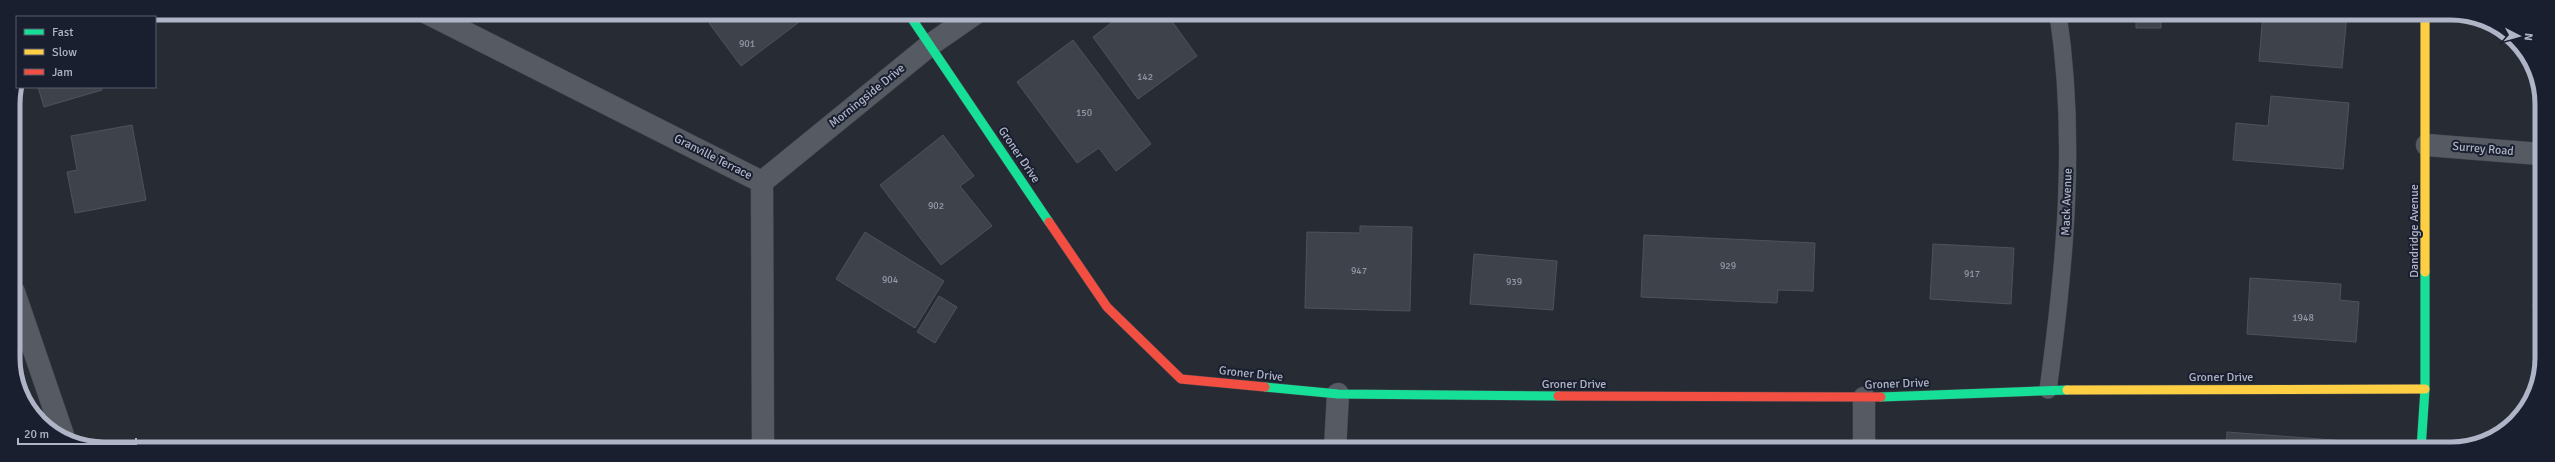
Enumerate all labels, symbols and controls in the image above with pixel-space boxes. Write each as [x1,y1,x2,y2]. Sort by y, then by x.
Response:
legend [16,16,156,88]
north arrow [2499,16,2539,56]
text: Fast [52,25,73,40]
text: N [2522,33,2535,41]
house number: 901 [739,38,755,50]
text: Slow [52,45,77,60]
street label: Morningside Drive [826,61,908,131]
text: Jam [52,65,73,80]
house number: 142 [1137,71,1153,83]
house number: 150 [1076,107,1092,119]
street label: Groner Drive [995,124,1043,186]
street label: Granville Terrace [671,131,755,183]
street label: Surrey Road [2452,139,2514,159]
street label: Mack Avenue [2058,168,2076,236]
street label: Dandridge Avenue [2407,184,2422,278]
house number: 902 [928,200,944,212]
house number: 929 [1720,260,1736,272]
house number: 947 [1351,265,1367,277]
house number: 917 [1964,268,1980,280]
house number: 904 [882,274,899,286]
house number: 939 [1506,276,1522,288]
house number: 1948 [2292,312,2314,324]
street label: Groner Drive [1218,363,1284,385]
street label: Groner Drive [2189,370,2253,385]
street label: Groner Drive [1864,375,1930,393]
street label: Groner Drive [1542,377,1606,392]
scale bar [18,420,136,446]
text: 20 m [24,427,49,442]

